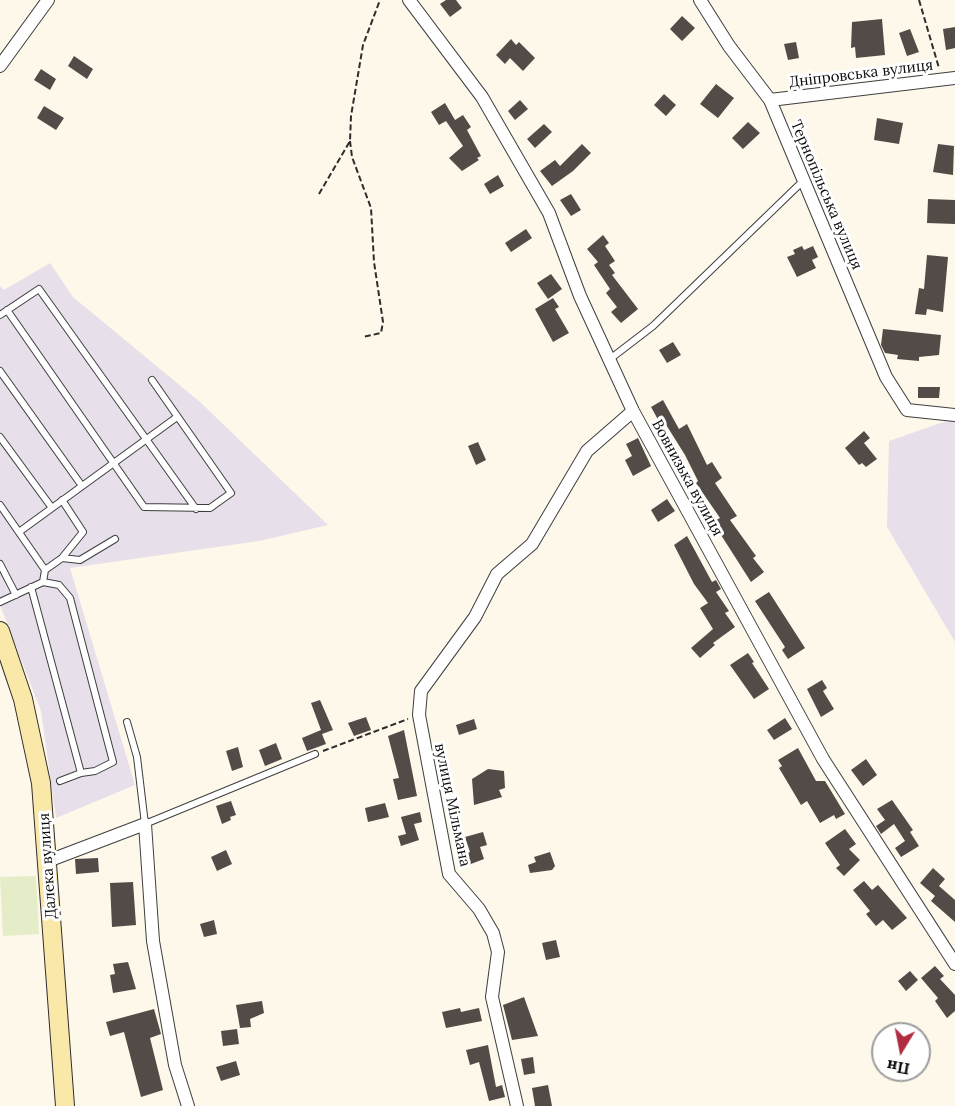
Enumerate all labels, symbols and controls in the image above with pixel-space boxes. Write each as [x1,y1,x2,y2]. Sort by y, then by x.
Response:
street label: Дніпровська вулиця [788,56,934,92]
street label: Тернопільська вулиця [786,118,866,272]
street label: Вовнизька вулиця [648,417,726,539]
street label: вулиця Мільмана [430,742,474,868]
street label: Далека вулиця [35,812,61,920]
north arrow [871,1022,931,1082]
text: Пн [885,1056,911,1080]

